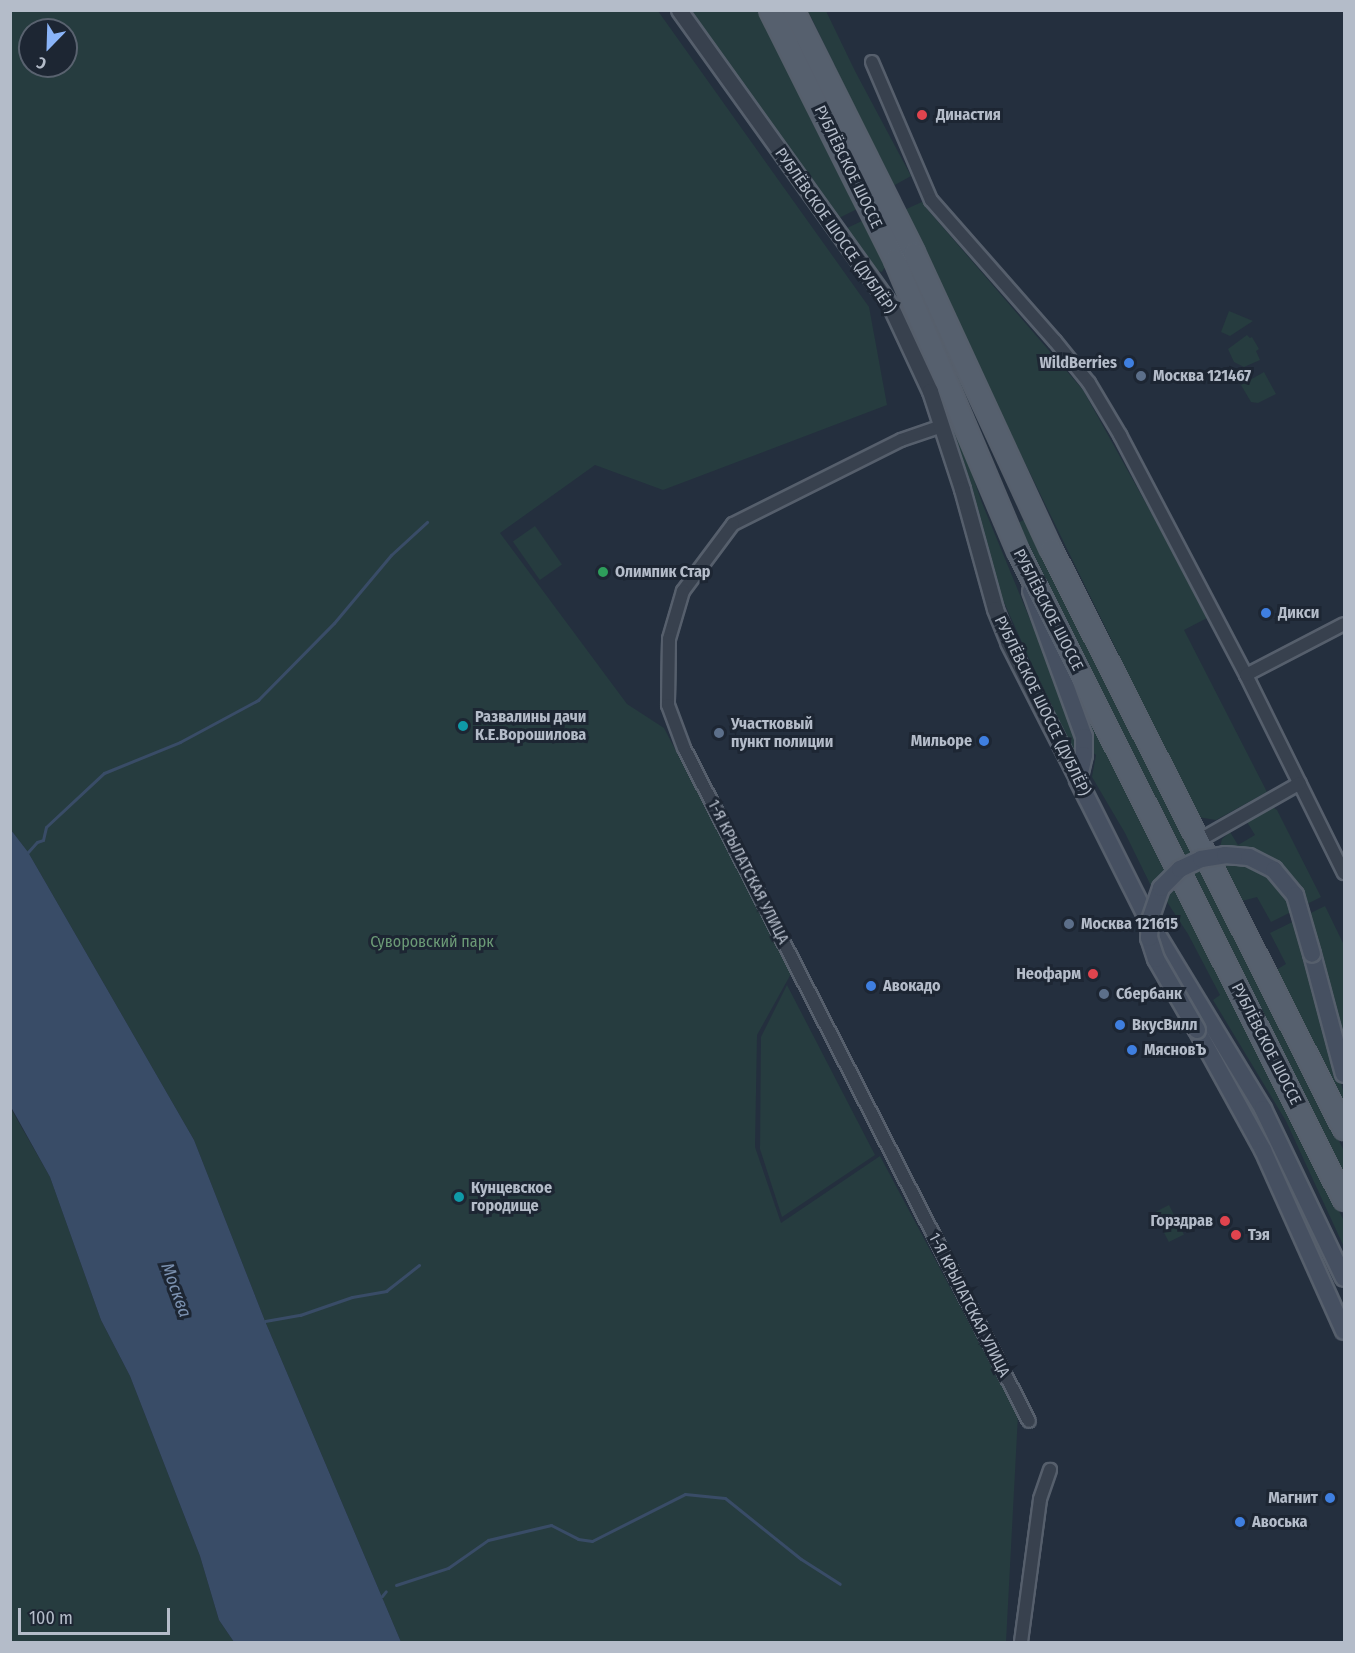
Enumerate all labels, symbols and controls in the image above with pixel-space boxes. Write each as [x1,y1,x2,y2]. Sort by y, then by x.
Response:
north arrow [18,18,78,78]
text: С [34,53,49,74]
street label: РУБЛЁВСКОЕ ШОССЕ [810,102,886,232]
place label: Династия [936,105,1001,125]
marker: Династия [913,106,931,124]
street label: РУБЛЁВСКОЕ ШОССЕ (ДУБЛЁР) [770,145,900,317]
place label: WildBerries [1039,353,1117,373]
marker: WildBerries [1122,356,1136,370]
place label: Москва 121467 [1153,366,1251,386]
marker: Москва 121467 [1134,369,1148,383]
street label: РУБЛЁВСКОЕ ШОССЕ [1009,546,1087,674]
place label: Олимпик Стар [615,562,711,582]
marker: Олимпик Стар [596,565,610,579]
place label: Дикси [1278,603,1319,623]
marker: Дикси [1259,606,1273,620]
street label: РУБЛЁВСКОЕ ШОССЕ (ДУБЛЁР) [990,613,1094,799]
place label: Развалины дачи К.Е.Ворошилова [475,707,586,745]
place label: Участковый пункт полиции [731,714,833,752]
marker: Развалины дачи К.Е.Ворошилова [456,719,470,733]
marker: Участковый пункт полиции [712,726,726,740]
place label: Мильоре [911,731,972,751]
marker: Мильоре [977,734,991,748]
street label: 1-Я КРЫЛАТСКАЯ УЛИЦА [703,797,793,947]
place label: Москва 121615 [1081,914,1178,934]
marker: Москва 121615 [1062,917,1076,931]
park label: Суворовский парк [370,932,494,952]
place label: Неофарм [1016,964,1081,984]
marker: Неофарм [1086,967,1100,981]
place label: Авокадо [883,976,941,996]
marker: Авокадо [864,979,878,993]
street label: РУБЛЁВСКОЕ ШОССЕ [1227,980,1305,1108]
place label: Сбербанк [1116,984,1182,1004]
marker: Сбербанк [1097,987,1111,1001]
place label: ВкусВилл [1132,1015,1197,1035]
marker: ВкусВилл [1113,1018,1127,1032]
place label: МясновЪ [1144,1040,1206,1060]
marker: МясновЪ [1125,1043,1139,1057]
place label: Кунцевское городище [471,1178,552,1216]
marker: Кунцевское городище [452,1190,466,1204]
place label: Горздрав [1151,1211,1213,1231]
marker: Горздрав [1218,1214,1232,1228]
place label: Тэя [1248,1225,1270,1245]
marker: Тэя [1229,1228,1243,1242]
street label: 1-Я КРЫЛАТСКАЯ УЛИЦА [924,1230,1014,1380]
water label: Москва [156,1260,196,1320]
place label: Магнит [1268,1488,1318,1508]
marker: Магнит [1323,1491,1337,1505]
place label: Авоська [1252,1512,1307,1532]
marker: Авоська [1233,1515,1247,1529]
scale bar [21,1596,172,1634]
text: 100 m [29,1607,73,1629]

